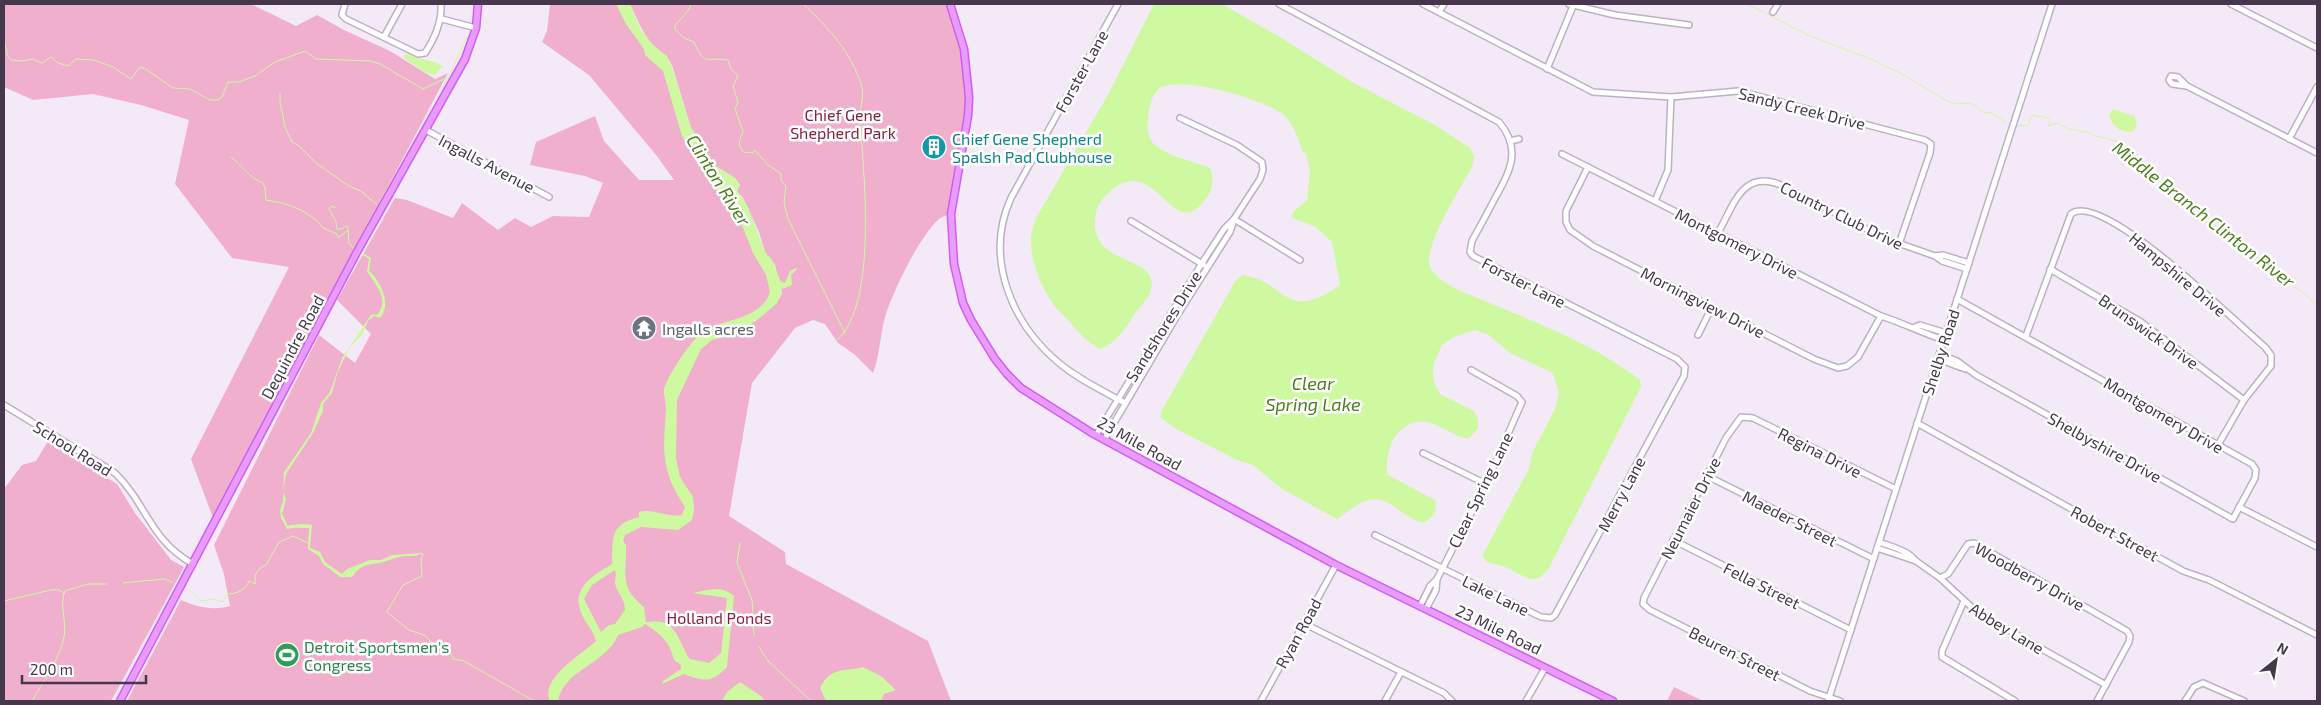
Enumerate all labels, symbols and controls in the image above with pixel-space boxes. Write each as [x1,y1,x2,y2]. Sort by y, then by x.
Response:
street label: Forster Lane [1051,26,1111,116]
street label: Sandy Creek Drive [1737,83,1867,133]
park label: Chief Gene Shepherd Park [790,105,896,142]
place label: Chief Gene Shepherd Spalsh Pad Clubhouse [952,129,1112,166]
street label: Ingalls Avenue [436,130,538,196]
water label: Clinton River [682,130,756,230]
building icon: Chief Gene Shepherd Spalsh Pad Clubhouse [921,134,947,160]
water label: Middle Branch Clinton River [2108,136,2300,293]
street label: Country Club Drive [1777,177,1907,253]
street label: Montgomery Drive [1672,204,1802,282]
street label: Hampshire Drive [2126,228,2230,320]
street label: Forster Lane [1479,253,1569,311]
street label: Morningview Drive [1638,263,1768,341]
street label: Sandshores Drive [1121,267,1205,385]
street label: Brunswick Drive [2095,290,2203,372]
street label: Dequindre Road [257,292,327,402]
street label: Shelby Road [1917,307,1963,397]
temple icon: Ingalls acres [631,315,657,341]
place label: Ingalls acres [662,319,754,338]
water label: Clear Spring Lake [1265,372,1361,415]
street label: Montgomery Drive [2101,373,2227,457]
street label: Shelbyshire Drive [2045,408,2165,486]
street label: 23 Mile Road [1095,412,1185,474]
street label: School Road [30,416,116,480]
street label: Regina Drive [1775,423,1865,481]
street label: Clear Spring Lane [1444,429,1516,551]
street label: Merry Lane [1593,453,1649,535]
street label: Neumaier Drive [1656,454,1724,562]
street label: Maeder Street [1740,486,1840,550]
street label: Robert Street [2068,501,2162,565]
street label: Woodberry Drive [1972,538,2088,614]
street label: Fella Street [1721,558,1803,612]
street label: Lake Lane [1459,571,1533,619]
street label: Ryan Road [1271,595,1325,671]
street label: Abbey Lane [1966,598,2048,658]
street label: 23 Mile Road [1453,600,1545,658]
park label: Holland Ponds [666,608,772,627]
street label: Beuren Street [1686,622,1784,684]
north arrow [2251,635,2301,685]
place label: Detroit Sportsmen's Congress [304,637,449,674]
text: N [2274,638,2291,658]
sports icon: Detroit Sportsmen's Congress [274,642,300,668]
scale bar [22,652,146,684]
text: 200 m [30,660,73,678]

